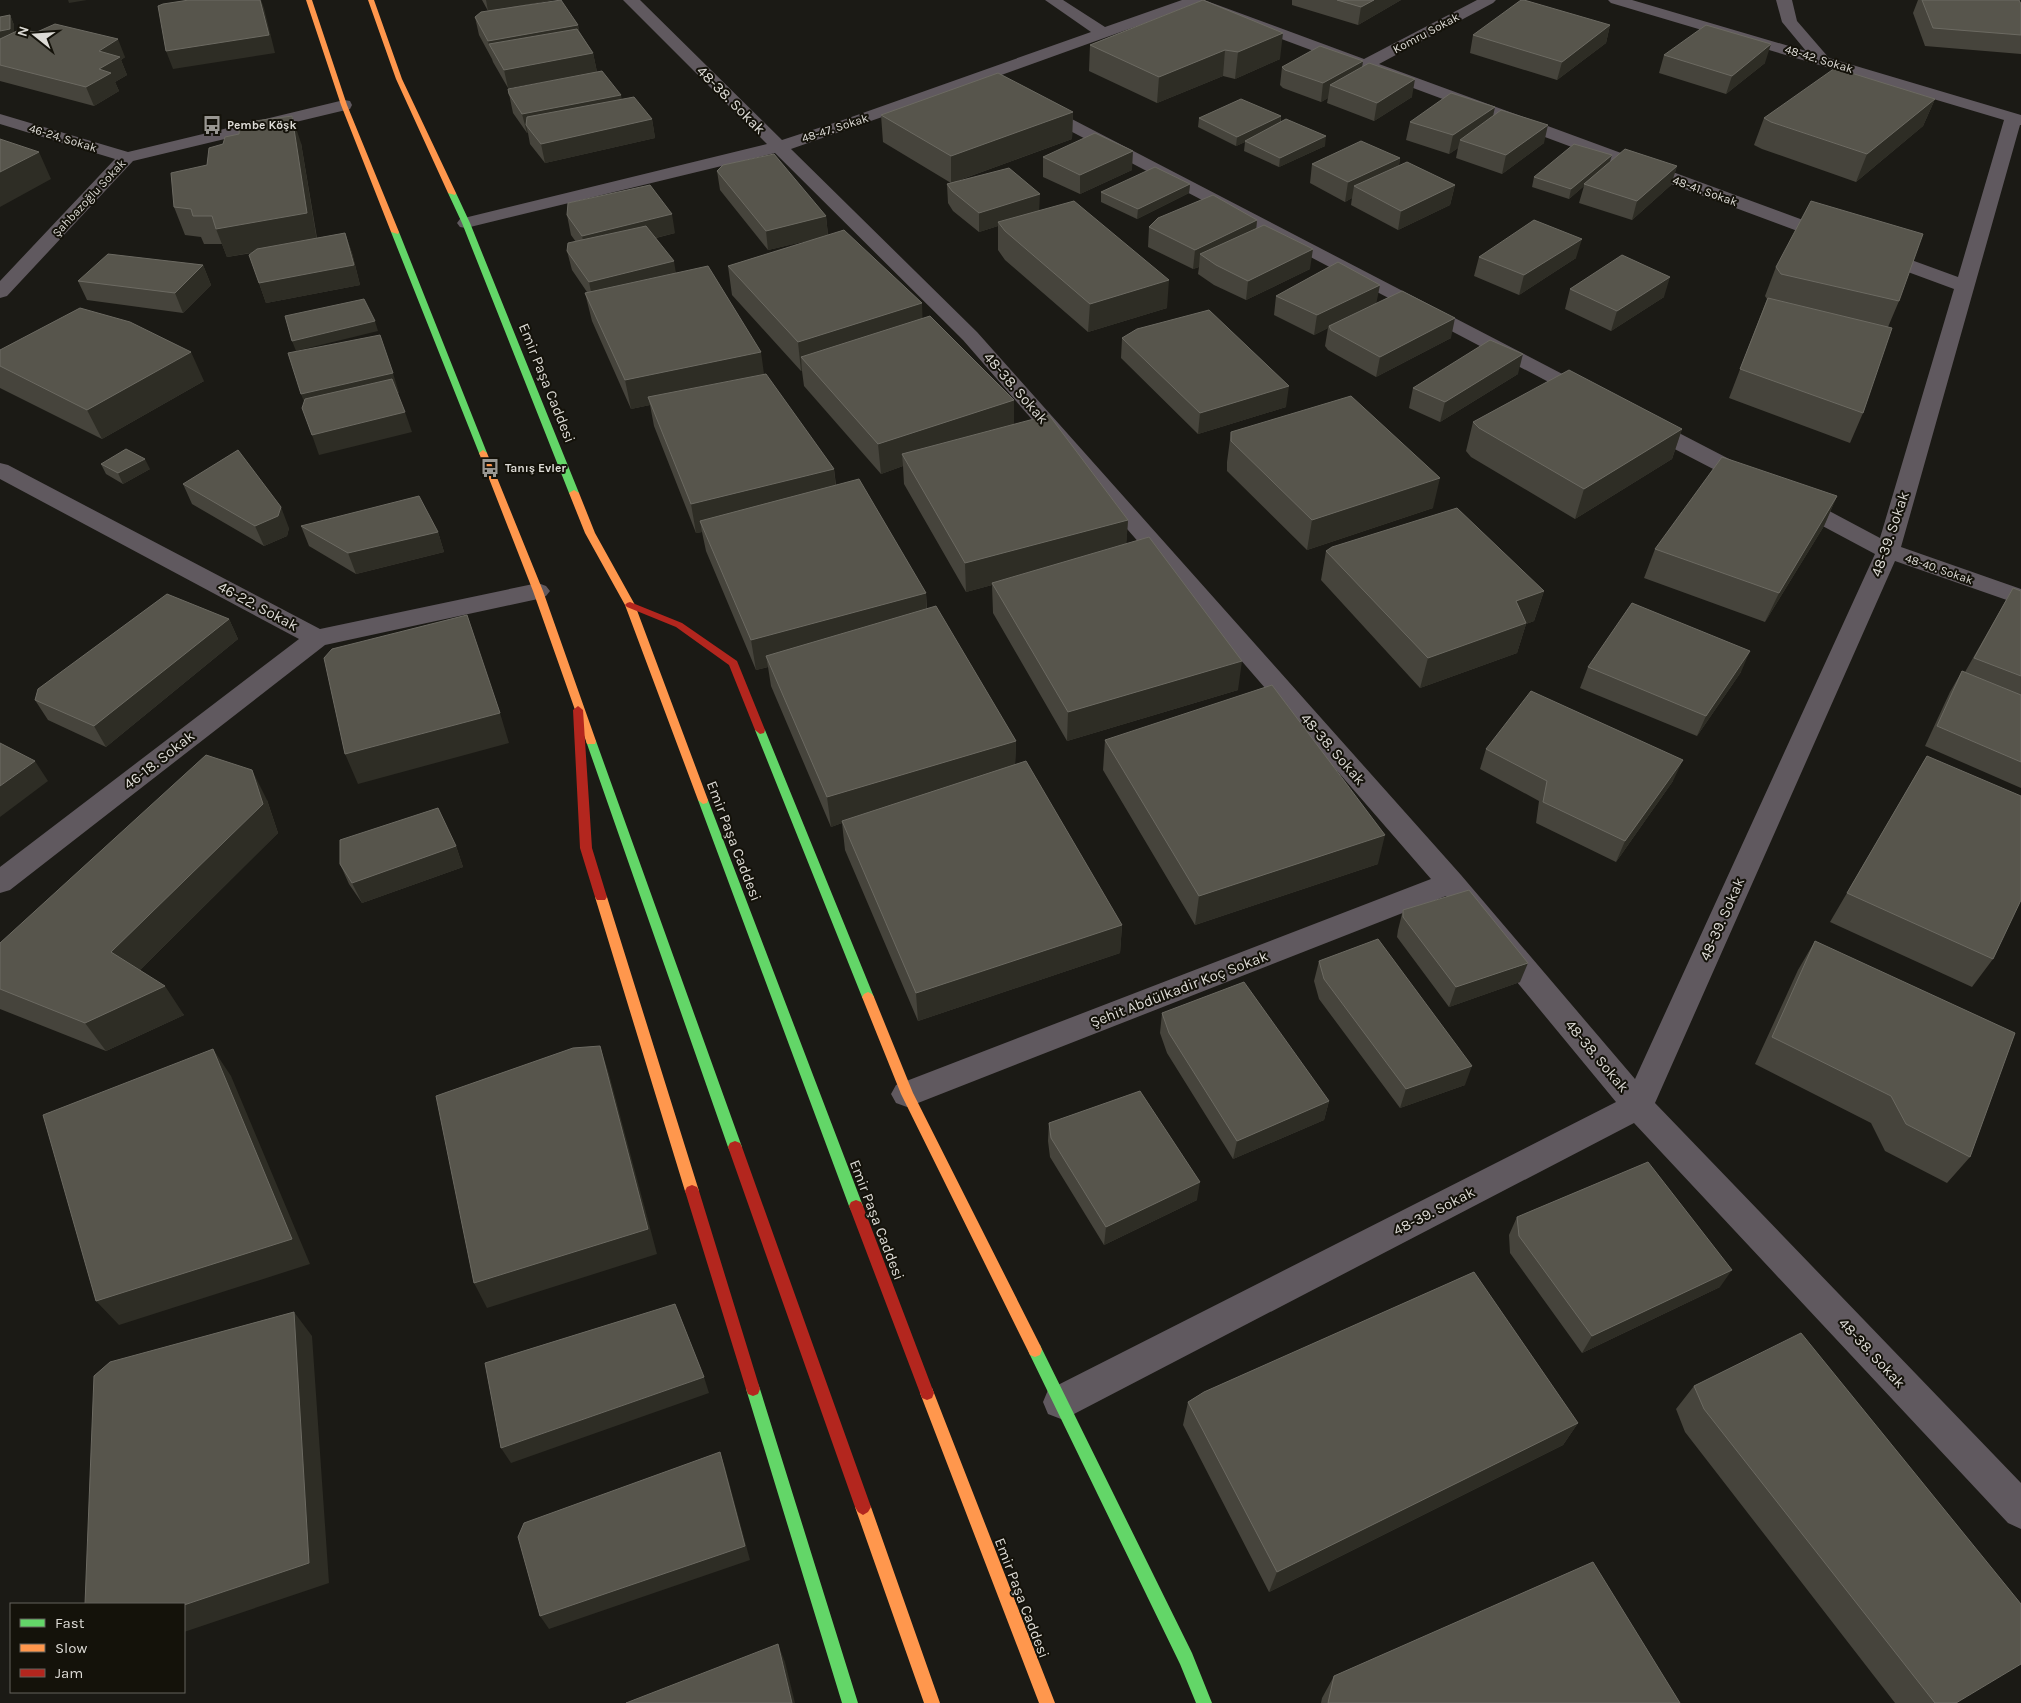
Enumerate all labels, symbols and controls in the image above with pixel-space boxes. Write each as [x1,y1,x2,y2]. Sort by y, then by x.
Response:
street label: Komru Sokak [1390,9,1462,56]
north arrow [10,10,60,60]
text: N [13,24,33,39]
street label: 48-42. Sokak [1783,42,1855,76]
street label: 48-38. Sokak [693,62,769,138]
street label: 48-47. Sokak [800,111,870,145]
bus stop icon: Pembe Köşk [201,114,223,136]
place label: Pembe Köşk [227,118,297,132]
street label: 46-24. Sokak [27,121,99,155]
street label: Şahbazoğlu Sokak [49,156,129,240]
street label: 48-41. Sokak [1671,173,1739,209]
street label: Emir Paşa Caddesi [515,321,579,445]
street label: 48-38. Sokak [980,348,1052,428]
bus stop icon: Tanış Evler [479,457,501,479]
place label: Tanış Evler [505,461,566,475]
street label: 48-39. Sokak [1867,489,1913,579]
street label: 48-40. Sokak [1903,551,1975,587]
street label: 46-22. Sokak [215,577,301,635]
street label: 48-38. Sokak [1297,709,1369,789]
street label: 46-18. Sokak [120,727,198,793]
street label: Emir Paşa Caddesi [703,778,765,904]
street label: 48-39. Sokak [1696,875,1748,963]
street label: Şehit Abdülkadir Koç Sokak [1087,947,1271,1031]
street label: 48-38. Sokak [1561,1016,1633,1096]
street label: Emir Paşa Caddesi [846,1157,908,1283]
street label: 48-39. Sokak [1390,1183,1478,1239]
street label: 48-38. Sokak [1835,1314,1909,1392]
street label: Emir Paşa Caddesi [991,1535,1053,1661]
legend [10,1603,185,1693]
text: Fast [55,1614,85,1632]
text: Slow [55,1639,87,1657]
text: Jam [55,1664,83,1682]

